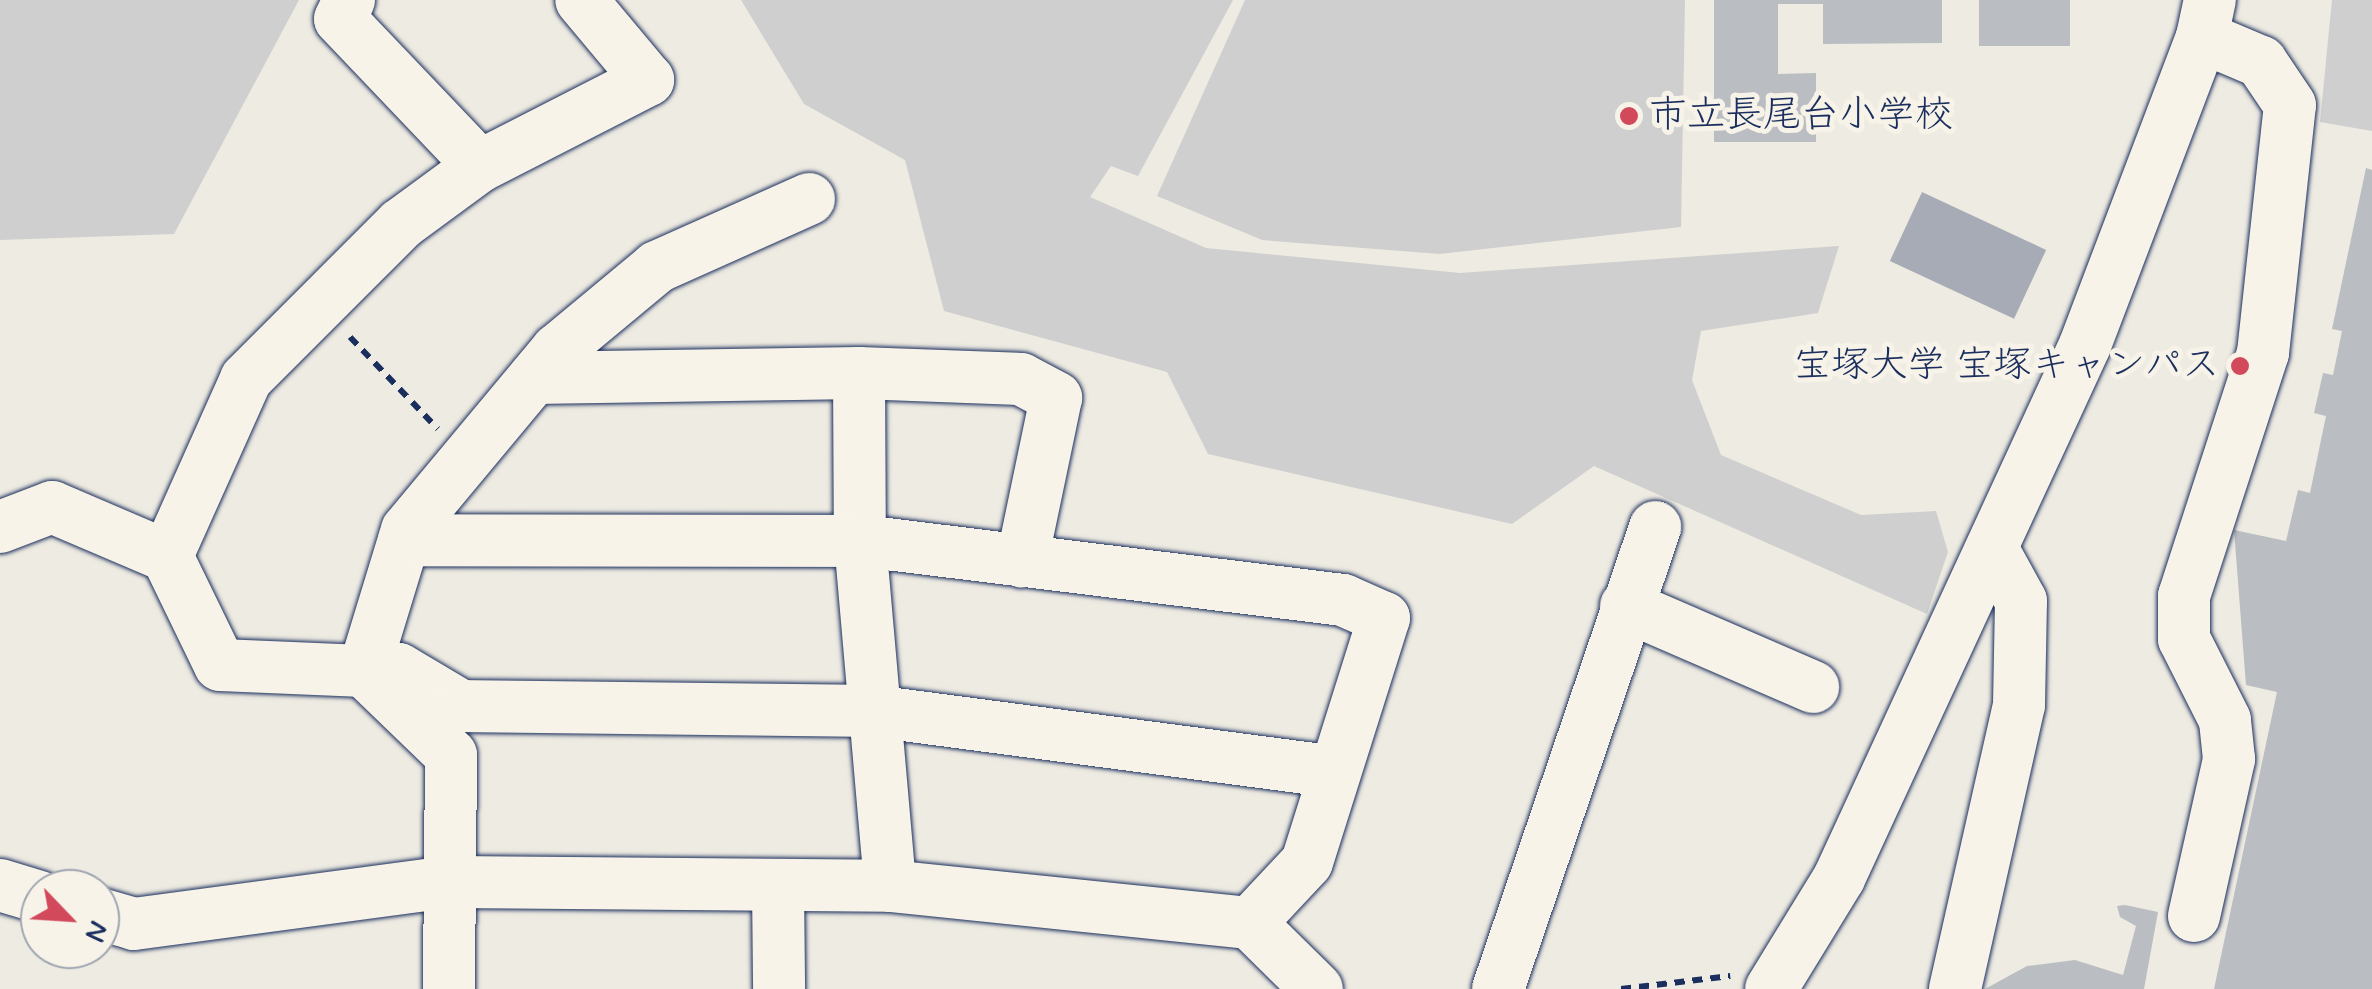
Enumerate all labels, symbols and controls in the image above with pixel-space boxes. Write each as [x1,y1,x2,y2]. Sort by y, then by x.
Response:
place label: 市立長尾台小学校 [1649,93,1953,139]
marker: 市立長尾台小学校 [1618,105,1640,127]
place label: 宝塚大学 宝塚キャンパス [1792,343,2220,389]
marker: 宝塚大学 宝塚キャンパス [2229,355,2251,377]
north arrow [20,869,120,969]
text: N [75,915,117,947]

